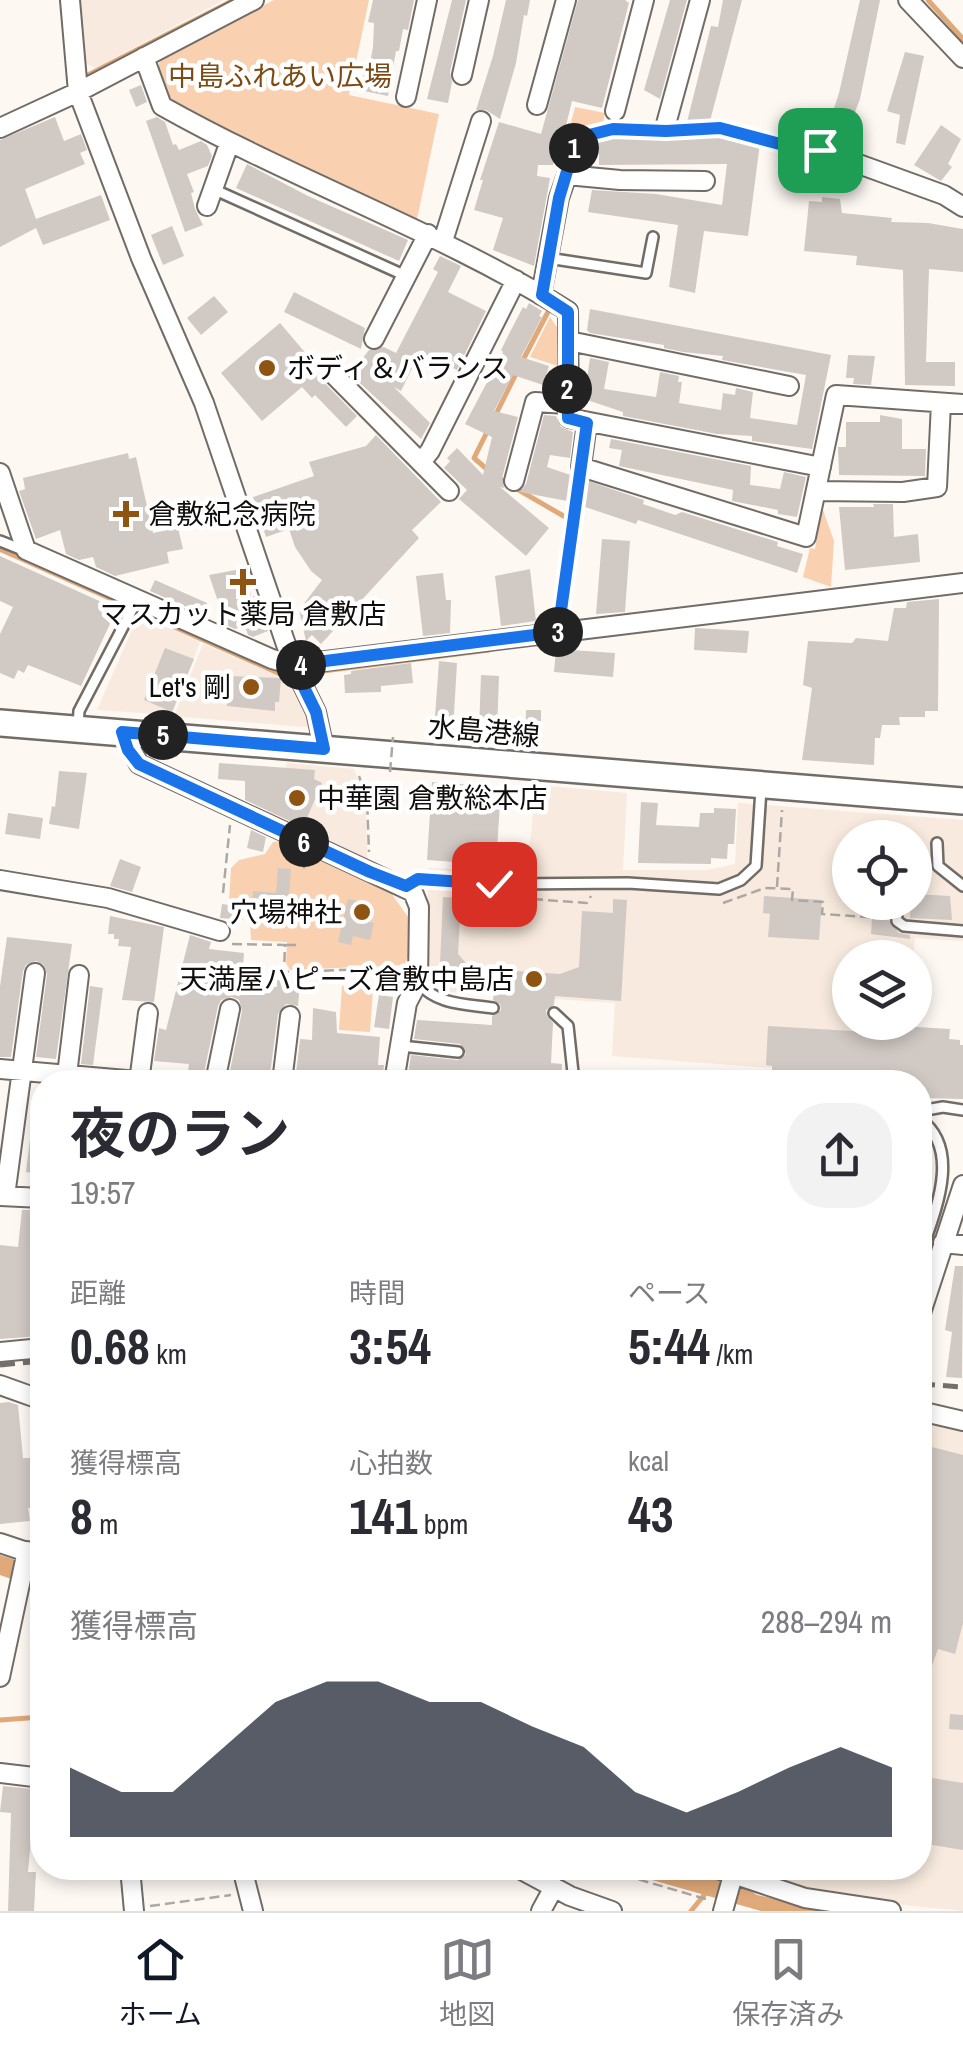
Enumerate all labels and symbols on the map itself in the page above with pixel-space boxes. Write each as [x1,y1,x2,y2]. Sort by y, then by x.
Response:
park label: 中島ふれあい広場 [168,57,392,95]
pin [778,108,863,193]
pin: 1 [549,123,599,173]
place label: ボディ＆バランス [287,349,508,387]
marker: ボディ＆バランス [256,357,278,379]
pin: 2 [542,364,592,414]
place label: 倉敷紀念病院 [148,495,316,533]
marker: 倉敷紀念病院 [113,501,139,527]
marker: マスカット薬局 倉敷店 [232,571,254,593]
place label: マスカット薬局 倉敷店 [100,595,386,633]
pin: 3 [533,607,583,657]
pin: 4 [276,640,326,690]
place label: Let's 剛 [149,668,231,706]
marker: Let's 剛 [240,676,262,698]
street label: 水島港線 [427,707,541,755]
pin: 5 [138,710,188,760]
place label: 中華園 倉敷総本店 [317,779,547,817]
marker: 中華園 倉敷総本店 [286,787,308,809]
pin: 6 [279,817,329,867]
pin [452,842,537,927]
place label: 穴場神社 [230,893,342,931]
marker: 穴場神社 [351,901,373,923]
place label: 天満屋ハピーズ倉敷中島店 [179,960,514,998]
marker: 天満屋ハピーズ倉敷中島店 [523,968,545,990]

